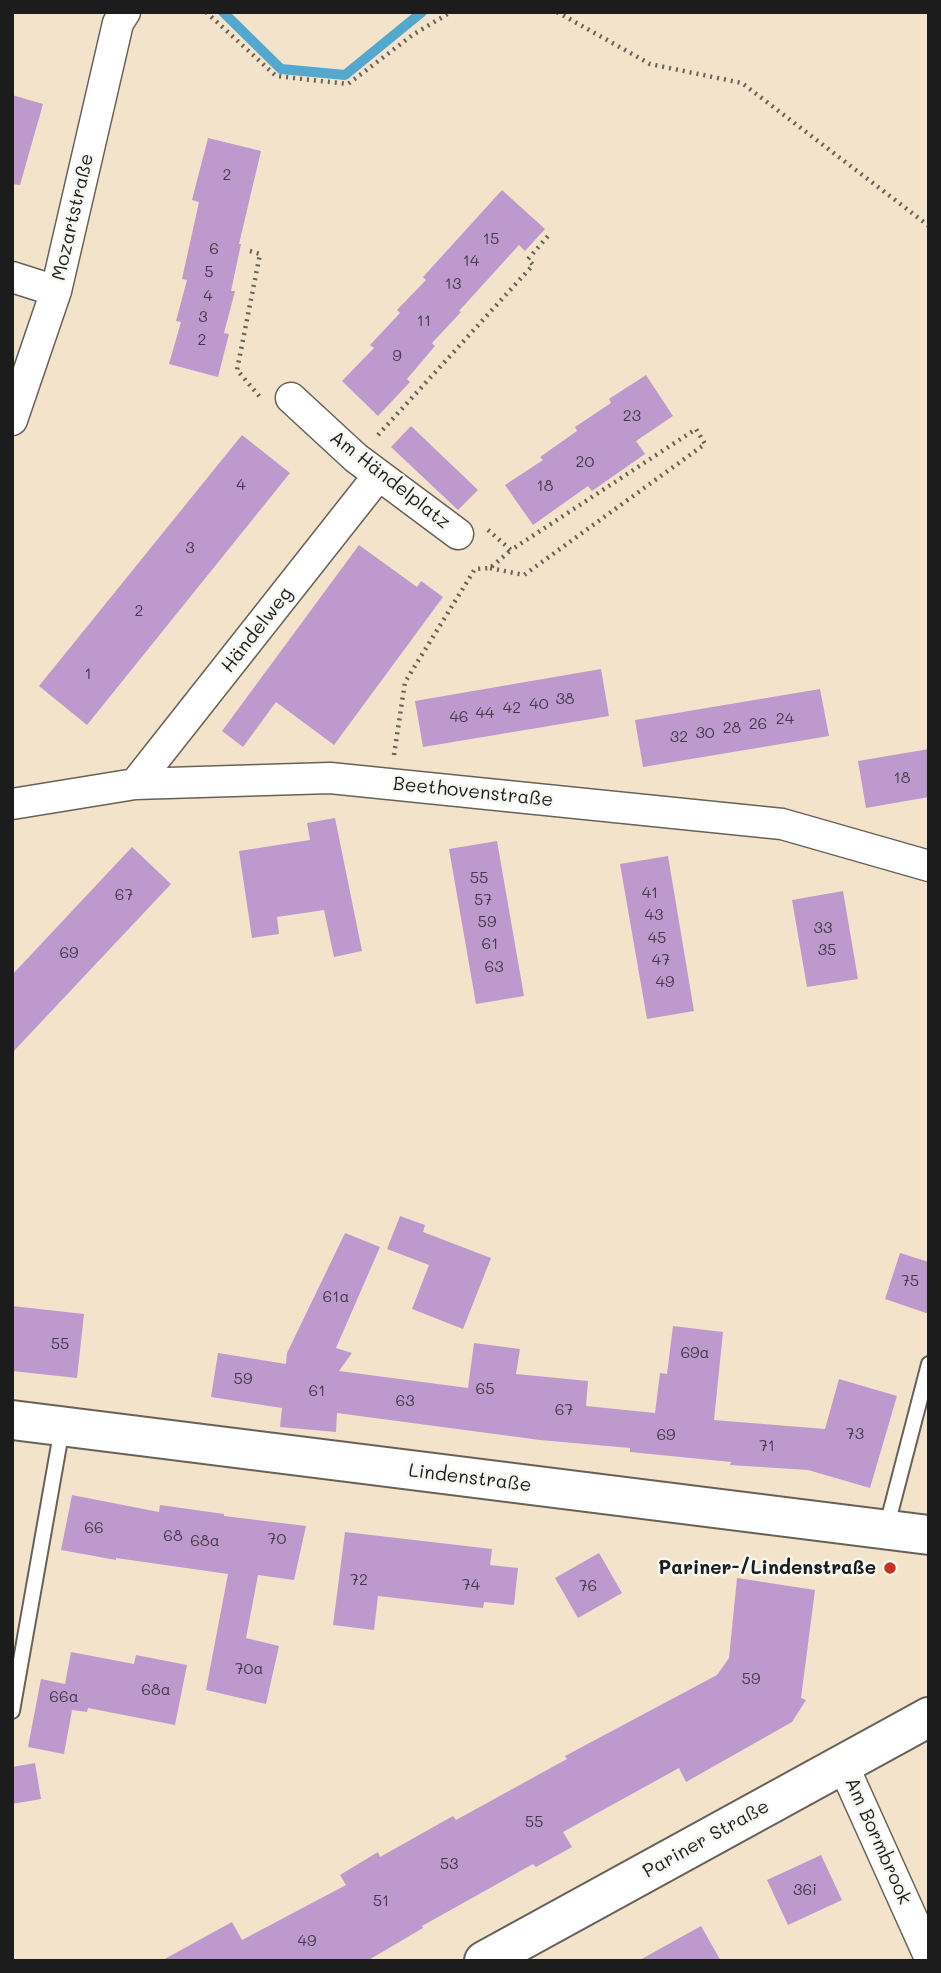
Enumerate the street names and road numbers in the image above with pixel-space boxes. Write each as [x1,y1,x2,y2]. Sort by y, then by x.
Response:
street label: Mozartstraße [47,151,99,283]
street label: Am Händelplatz [325,426,455,534]
street label: Händelweg [217,583,297,677]
street label: Beethovenstraße [392,772,554,812]
street label: Lindenstraße [407,1459,533,1497]
street label: Am Bormbrook [840,1774,916,1908]
street label: Pariner Straße [639,1795,773,1883]

